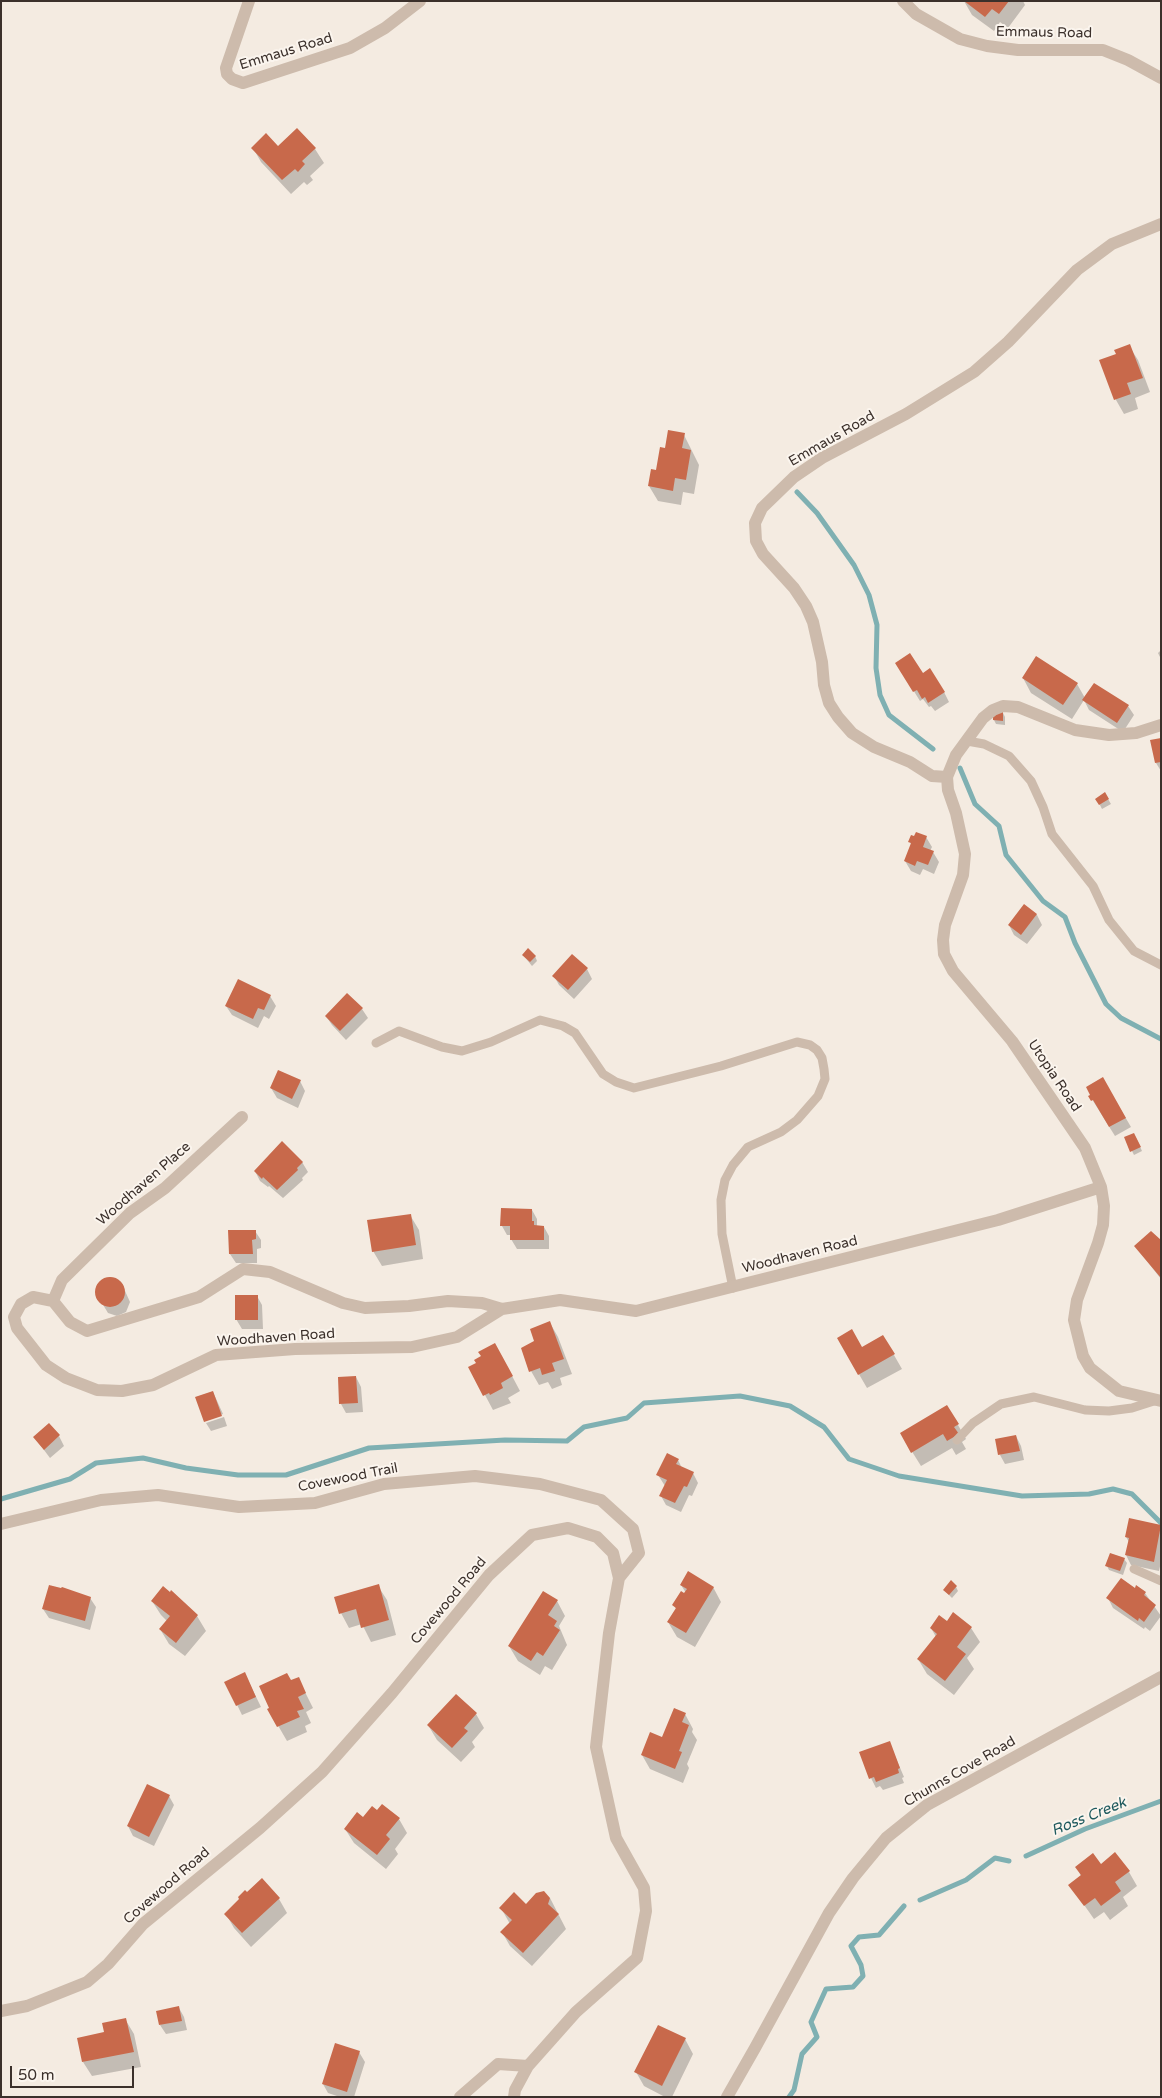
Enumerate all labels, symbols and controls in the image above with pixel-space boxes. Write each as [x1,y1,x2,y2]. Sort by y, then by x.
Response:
street label: Emmaus Road [996,24,1092,42]
street label: Emmaus Road [237,30,335,74]
street label: Emmaus Road [786,408,878,470]
street label: Utopia Road [1024,1037,1084,1115]
street label: Woodhaven Place [94,1139,194,1229]
street label: Woodhaven Road [741,1233,859,1277]
street label: Woodhaven Road [216,1325,336,1351]
street label: Covewood Trail [297,1460,399,1496]
street label: Covewood Road [408,1554,490,1648]
street label: Chunns Cove Road [901,1733,1019,1811]
water label: Ross Creek [1049,1794,1129,1840]
street label: Covewood Road [120,1844,214,1928]
scale bar [12,2056,136,2088]
text: 50 m [18,2066,55,2084]

